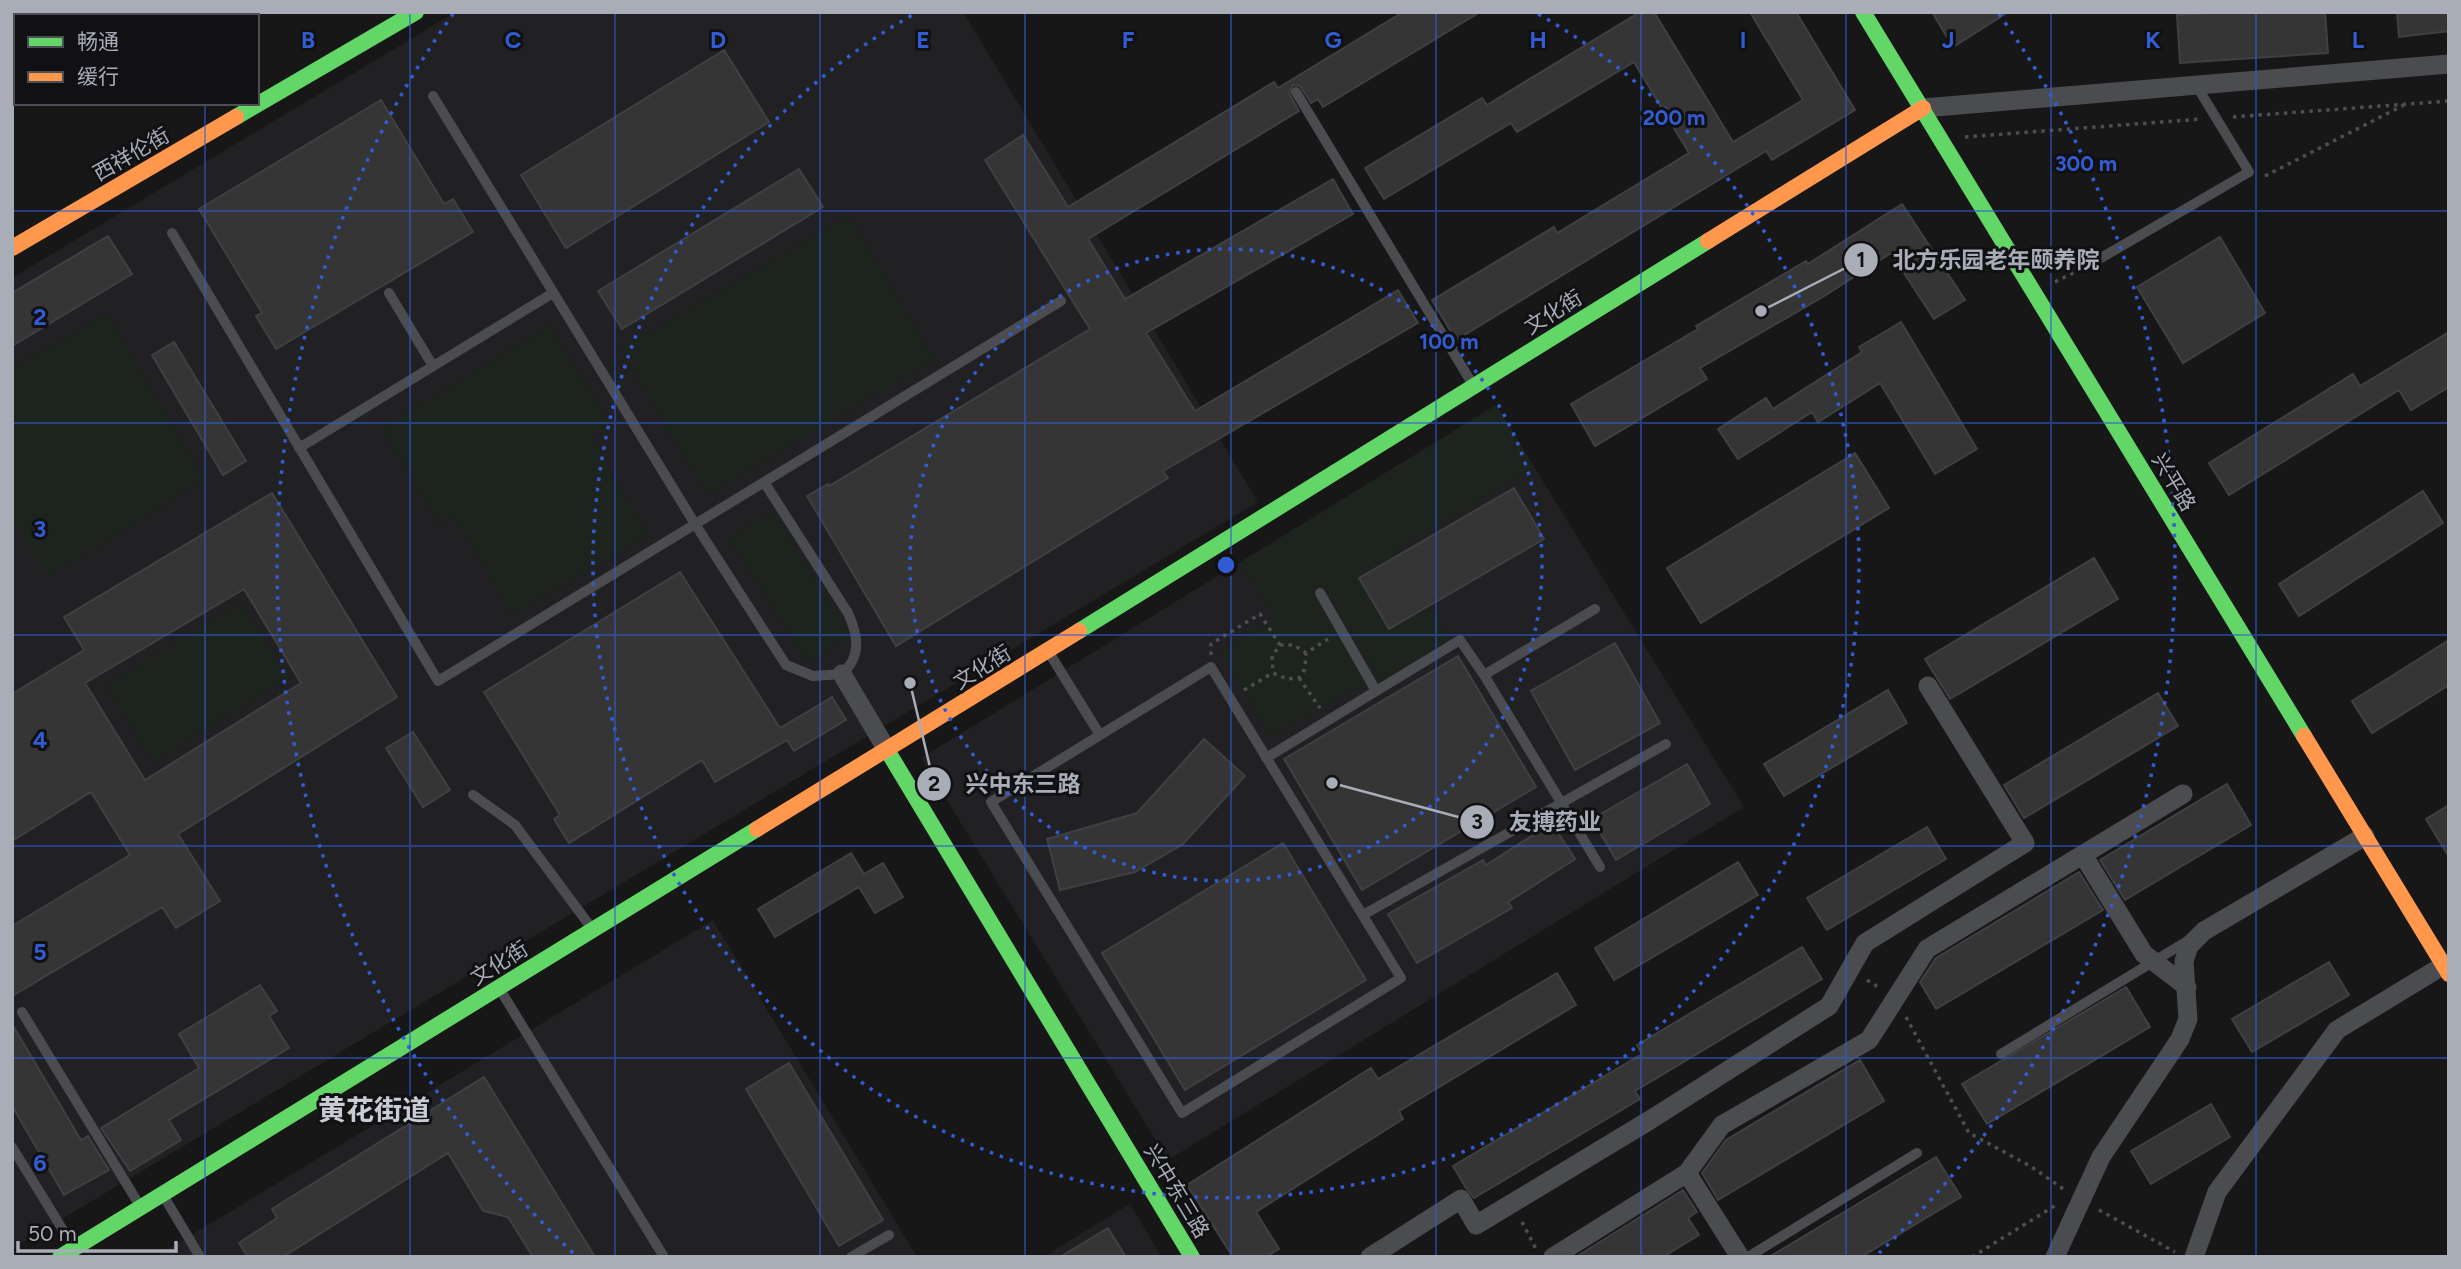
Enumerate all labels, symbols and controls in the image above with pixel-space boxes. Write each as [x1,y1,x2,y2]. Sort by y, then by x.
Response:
legend [14,14,259,105]
text: B [301,26,315,54]
text: C [505,26,522,54]
text: D [710,26,726,54]
text: E [916,26,930,54]
text: F [1122,26,1135,54]
text: G [1324,26,1342,54]
text: H [1529,26,1547,54]
text: I [1740,26,1746,54]
text: J [1942,26,1954,54]
text: K [2145,26,2161,54]
text: L [2352,26,2364,54]
text: 畅通 [77,29,119,54]
text: 缓行 [77,64,119,89]
text: 200 m [1643,105,1705,130]
street label: 西祥伦街 [88,122,174,186]
text: 300 m [2055,151,2117,176]
callout: 北方乐园老年颐养院 [1843,238,2113,282]
text: 北方乐园老年颐养院 [1893,246,2100,274]
text: 1 [1857,247,1865,272]
street label: 文化街 [1520,285,1586,339]
text: 2 [33,303,47,331]
text: 100 m [1419,329,1479,354]
street label: 兴平路 [2147,449,2201,515]
text: 3 [34,515,46,543]
centre of rings [1214,553,1238,577]
street label: 文化街 [949,640,1015,694]
text: 4 [33,726,47,754]
callout: 兴中东三路 [916,762,1094,806]
text: 兴中东三路 [966,770,1081,798]
text: 2 [928,771,940,796]
callout: 友搏药业 [1460,800,1615,844]
text: 友搏药业 [1509,808,1601,836]
text: 3 [1471,809,1483,834]
street label: 文化街 [466,936,532,990]
text: 5 [33,938,47,966]
district label: 黄花街道 [318,1093,430,1127]
street label: 兴中东三路 [1139,1140,1215,1242]
text: 6 [33,1149,47,1177]
scale bar [18,1210,175,1254]
text: 50 m [28,1221,77,1246]

